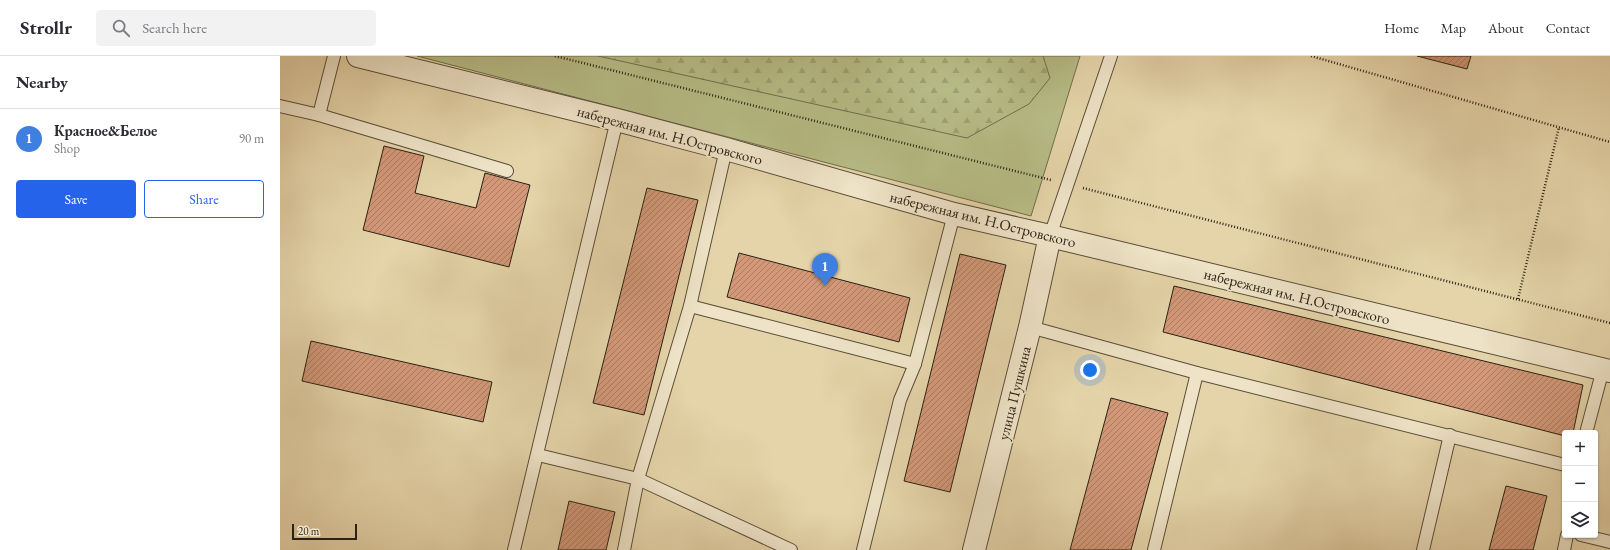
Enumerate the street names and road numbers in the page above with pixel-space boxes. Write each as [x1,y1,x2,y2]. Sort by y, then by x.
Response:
street label: набережная им. Н.Островского [575,101,765,169]
street label: набережная им. Н.Островского [888,187,1078,251]
street label: набережная им. Н.Островского [1202,264,1392,328]
street label: улица Пушкина [993,344,1035,442]

